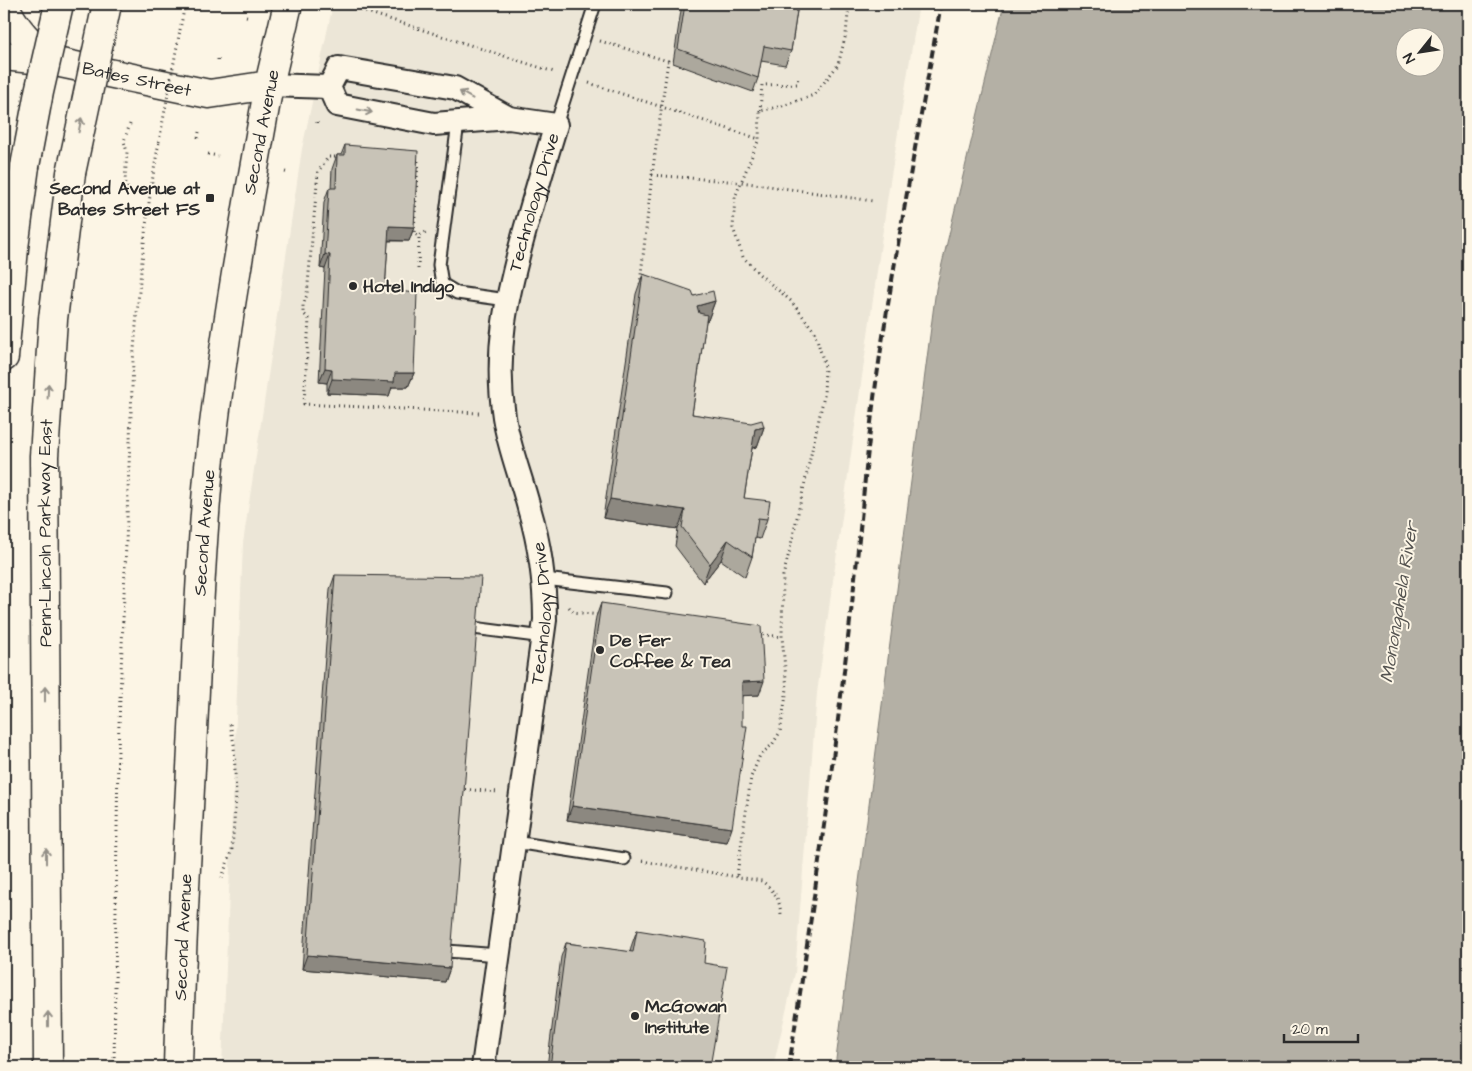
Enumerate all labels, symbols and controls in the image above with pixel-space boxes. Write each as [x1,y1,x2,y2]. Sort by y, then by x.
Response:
north arrow [1394,28,1444,78]
text: N [1399,49,1420,67]
street label: Bates Street [80,56,194,103]
street label: Second Avenue [237,67,286,197]
one-way arrow [459,90,474,100]
one-way arrow [357,106,373,116]
one-way arrow [76,118,86,134]
street label: Technology Drive [502,130,566,274]
place label: Second Avenue at Bates Street FS [49,176,201,222]
marker: Second Avenue at Bates Street FS [204,192,216,204]
place label: Hotel Indigo [363,274,455,300]
marker: Hotel Indigo [347,280,359,292]
one-way arrow [43,383,52,399]
street label: Penn-Lincoln Parkway East [32,417,59,647]
street label: Second Avenue [188,468,222,597]
water label: Monongahela River [1373,517,1426,685]
street label: Technology Drive [524,540,559,686]
place label: De Fer Coffee & Tea [610,628,731,674]
marker: De Fer Coffee & Tea [594,644,606,656]
one-way arrow [40,686,50,702]
one-way arrow [41,848,51,864]
street label: Second Avenue [168,873,199,1001]
place label: McGowan Institute [645,994,727,1040]
marker: McGowan Institute [629,1010,641,1022]
one-way arrow [43,1011,53,1027]
scale bar [1284,1011,1358,1043]
text: 20 m [1292,1019,1328,1040]

